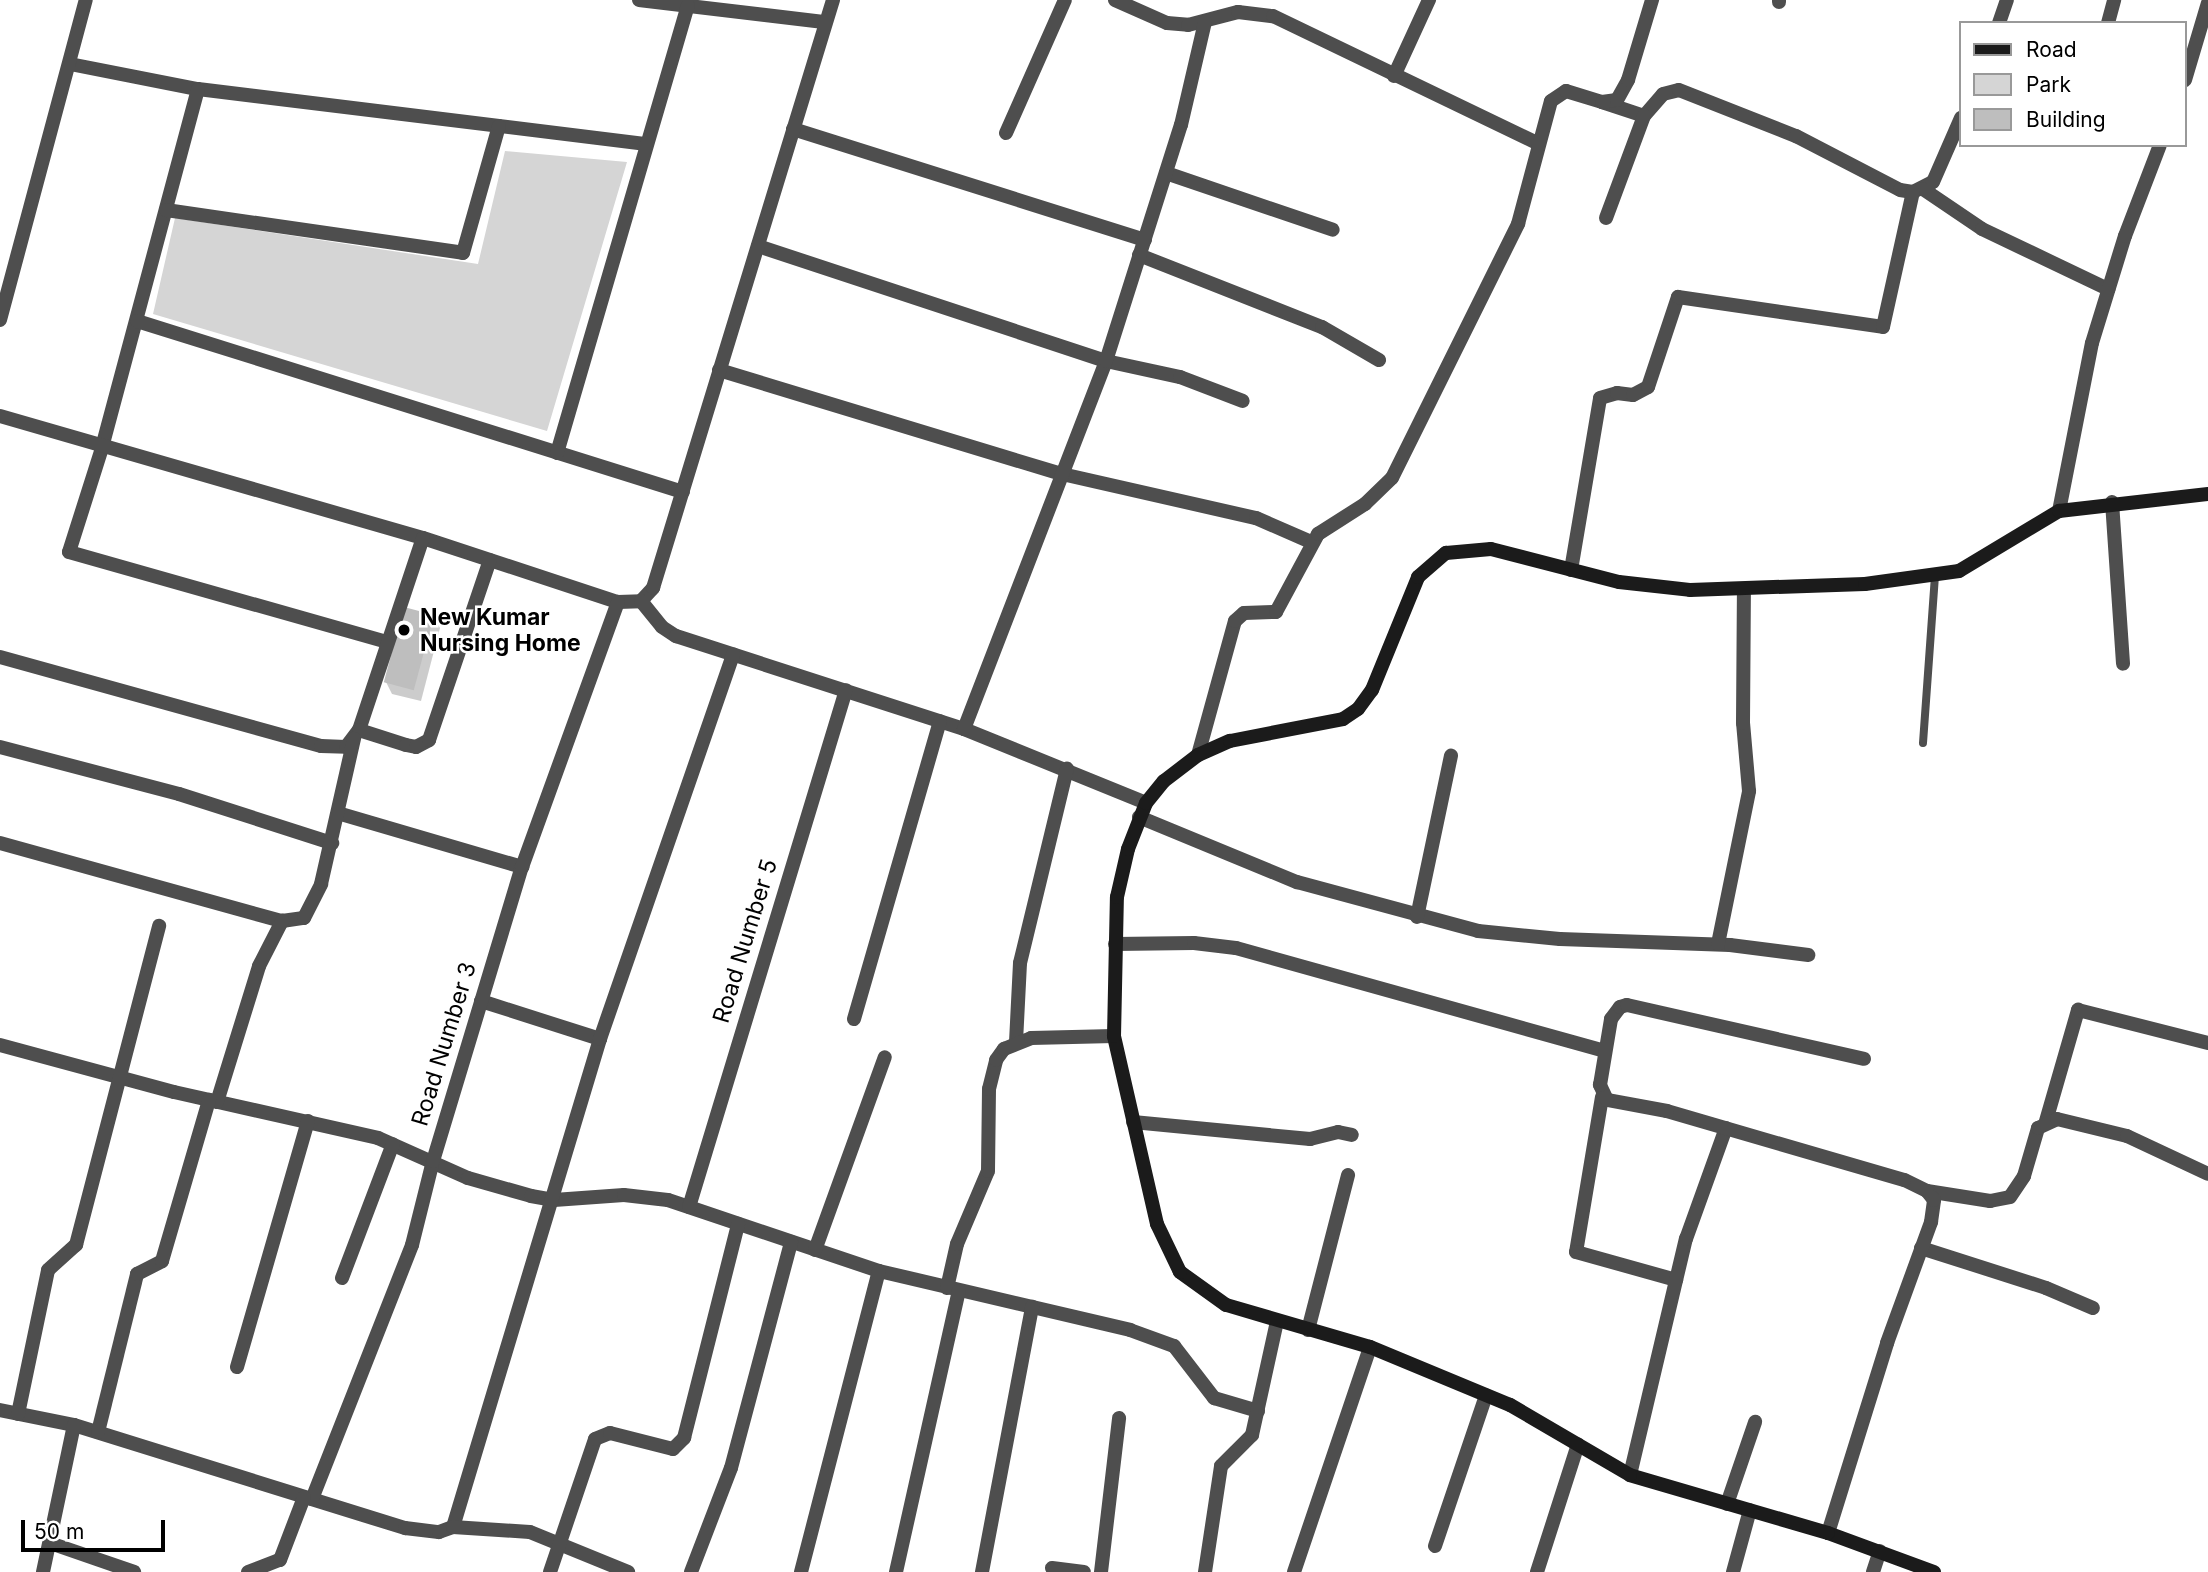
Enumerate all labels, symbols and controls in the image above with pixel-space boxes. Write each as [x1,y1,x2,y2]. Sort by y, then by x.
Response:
legend [1960,21,2187,147]
text: Road [2026,37,2077,62]
text: Park [2026,72,2071,97]
text: Building [2026,107,2106,132]
place label: New Kumar Nursing Home [420,603,581,657]
marker: New Kumar Nursing Home [394,620,414,640]
street label: Road Number 5 [707,856,783,1026]
street label: Road Number 3 [406,959,482,1129]
scale bar [24,1506,168,1550]
text: 50 m [34,1519,84,1544]

